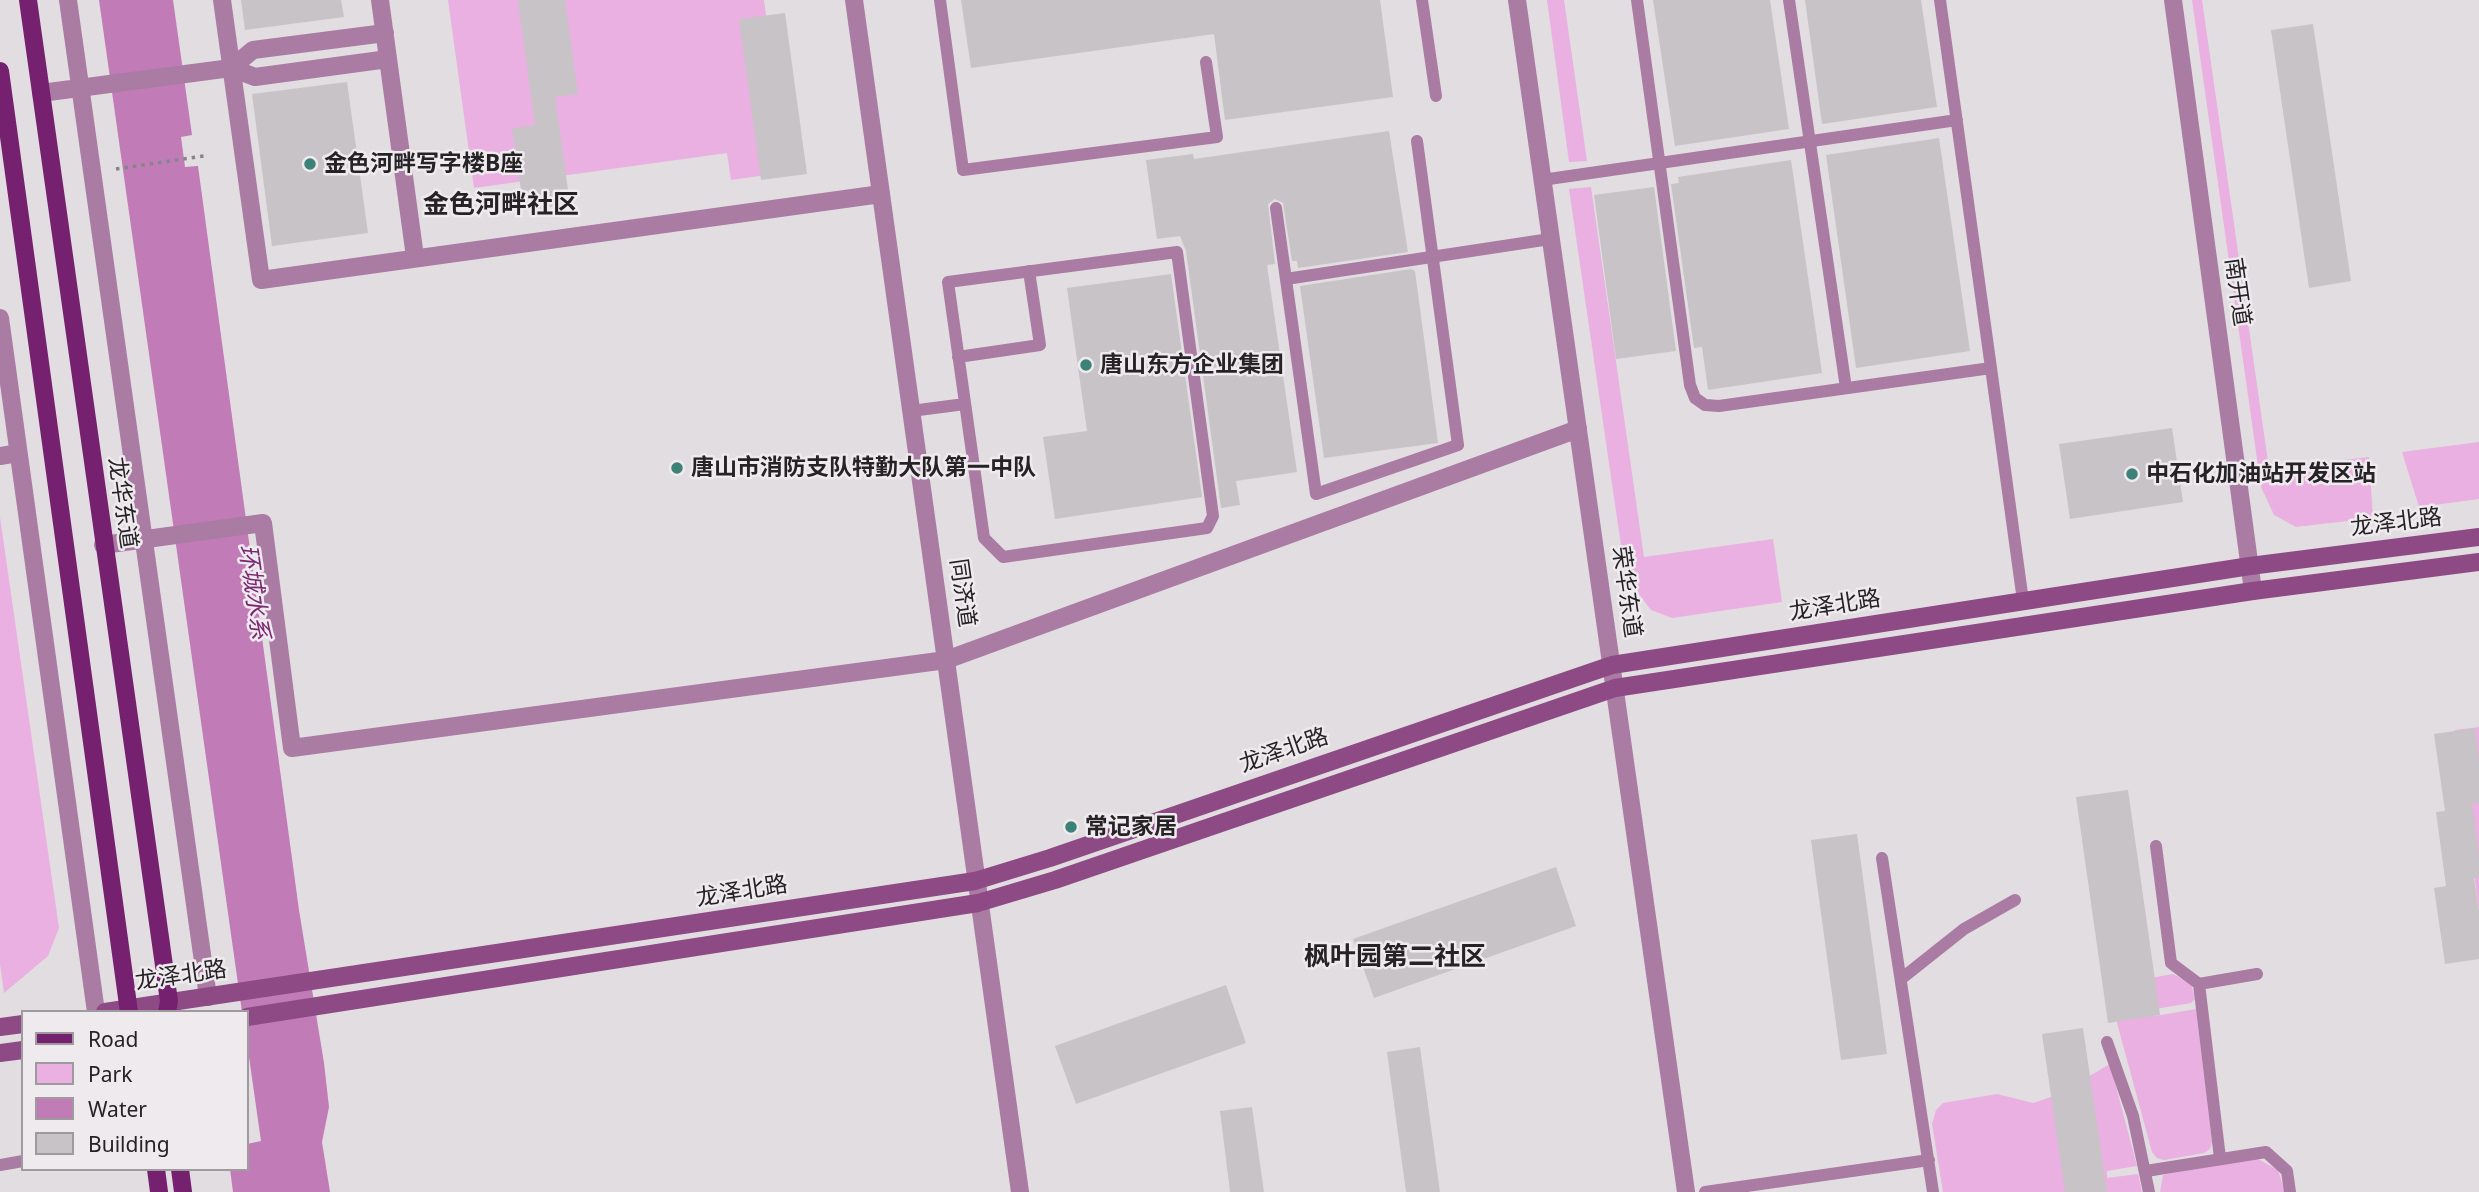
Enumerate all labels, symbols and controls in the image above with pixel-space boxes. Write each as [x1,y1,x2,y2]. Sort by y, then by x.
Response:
place label: 金色河畔写字楼B座 [324,150,523,178]
marker: 金色河畔写字楼B座 [302,156,318,172]
district label: 金色河畔社区 [423,190,579,222]
street label: 南开道 [2219,256,2255,328]
place label: 唐山东方企业集团 [1100,351,1284,379]
marker: 唐山东方企业集团 [1078,357,1094,373]
place label: 唐山市消防支队特勤大队第一中队 [691,454,1036,482]
street label: 龙华东道 [102,456,142,550]
marker: 唐山市消防支队特勤大队第一中队 [669,460,685,476]
place label: 中石化加油站开发区站 [2146,460,2376,488]
marker: 中石化加油站开发区站 [2124,466,2140,482]
street label: 龙泽北路 [2349,504,2443,542]
water label: 环城水系 [232,542,274,642]
street label: 荣华东道 [1606,545,1646,639]
street label: 同济道 [944,557,980,629]
street label: 龙泽北路 [1787,585,1883,627]
street label: 龙泽北路 [1236,723,1332,779]
place label: 常记家居 [1085,813,1177,841]
marker: 常记家居 [1063,819,1079,835]
street label: 龙泽北路 [694,871,790,913]
district label: 枫叶园第二社区 [1304,942,1486,974]
street label: 龙泽北路 [134,956,228,996]
legend [21,1010,248,1171]
text: Road [88,1025,138,1053]
text: Park [88,1060,132,1088]
text: Water [88,1095,147,1123]
text: Building [88,1130,170,1158]

